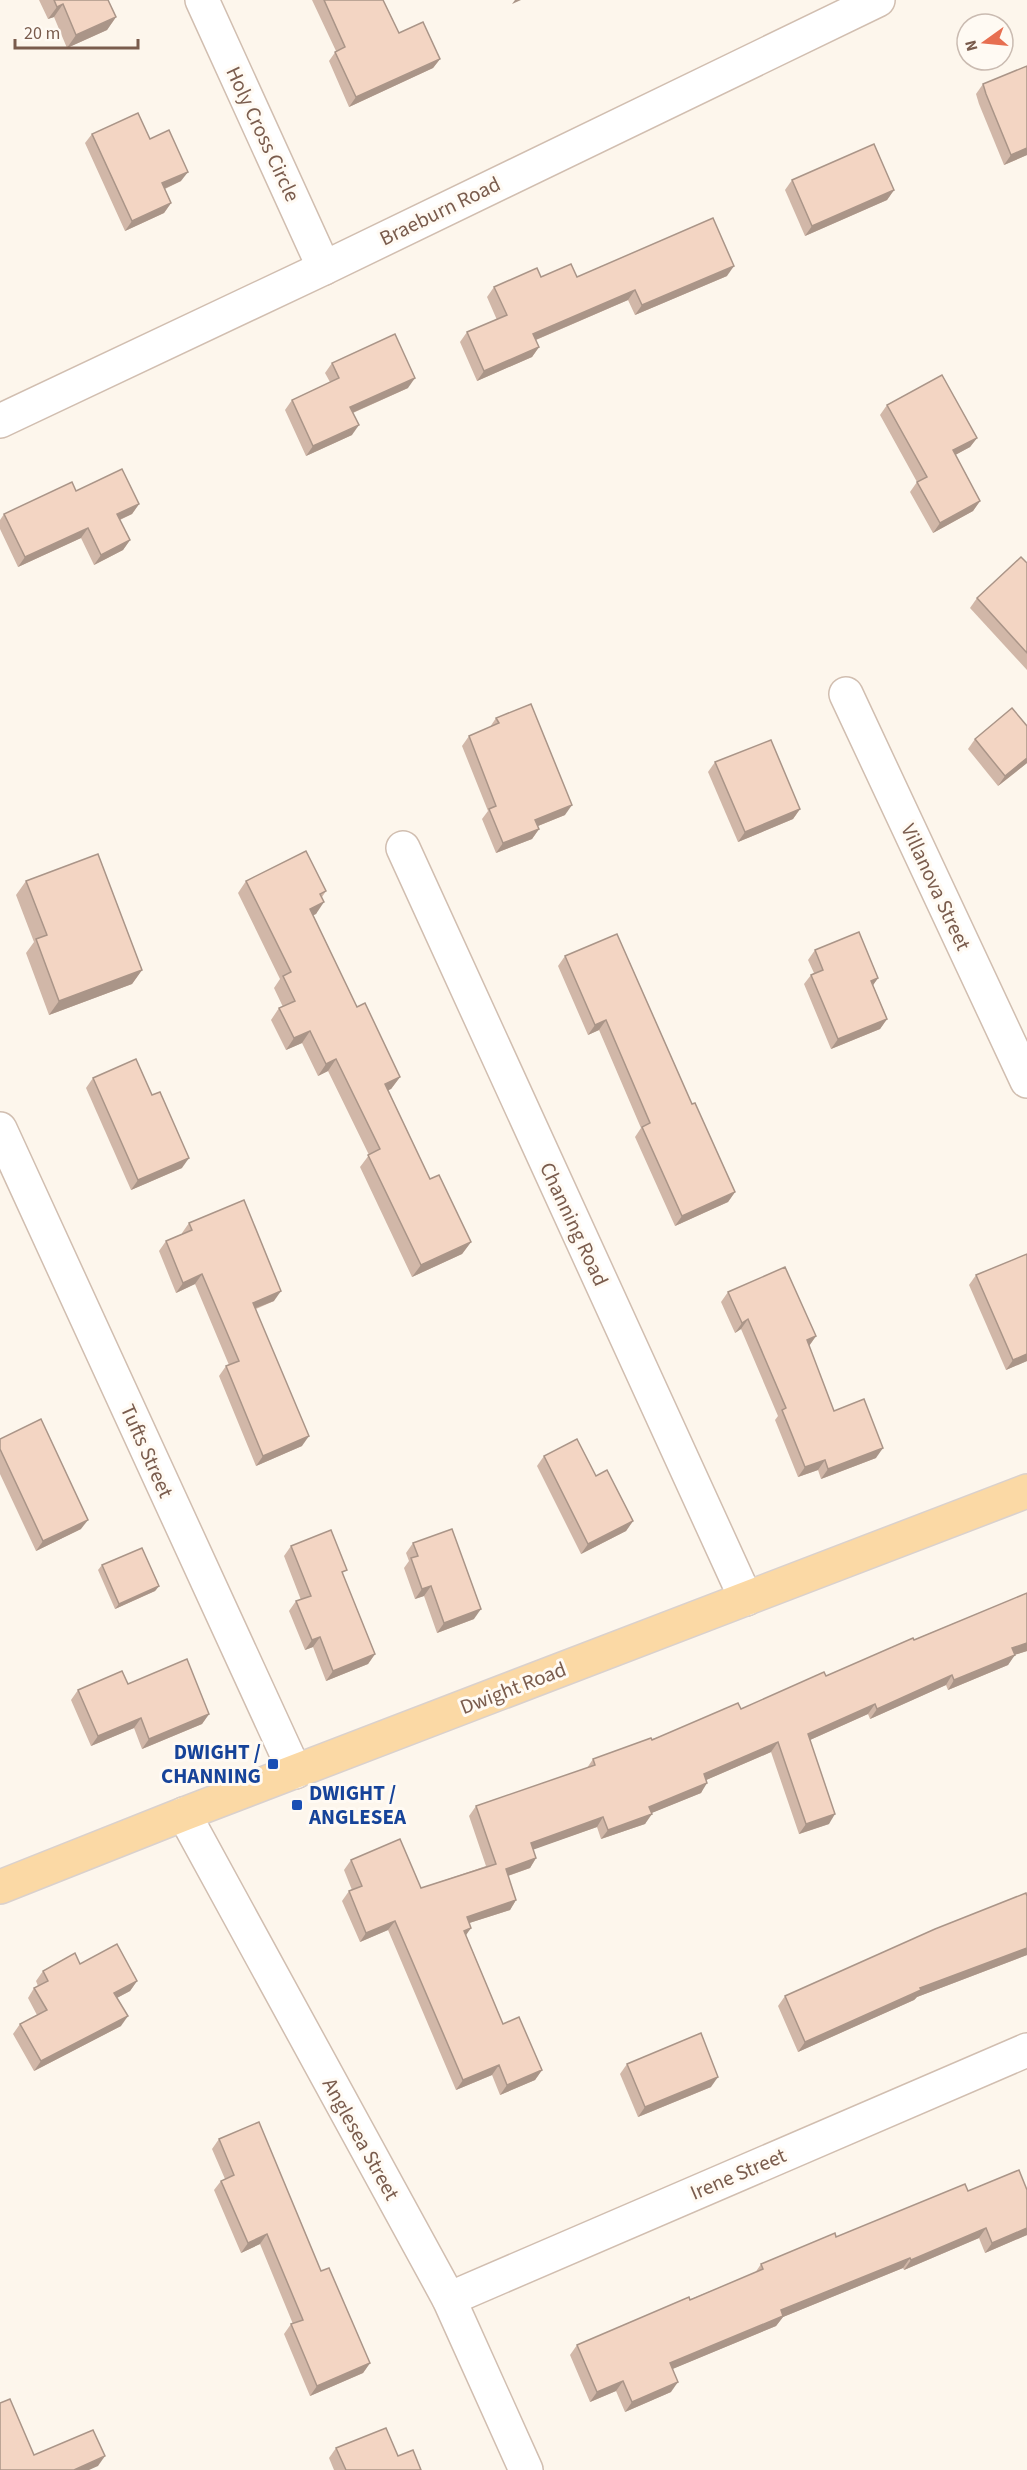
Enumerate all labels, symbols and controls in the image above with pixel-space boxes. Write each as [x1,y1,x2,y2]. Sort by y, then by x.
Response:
scale bar [15,12,138,50]
north arrow [955,12,1015,72]
text: 20 m [24,21,60,46]
text: N [959,38,983,54]
street label: Holy Cross Circle [219,61,307,207]
street label: Braeburn Road [374,169,506,253]
street label: Villanova Street [893,819,979,955]
street label: Channing Road [532,1157,616,1291]
street label: Tufts Street [113,1399,181,1503]
street label: Dwight Road [456,1654,570,1722]
place label: DWIGHT / CHANNING [161,1737,261,1791]
marker: DWIGHT / CHANNING [266,1757,280,1771]
place label: DWIGHT / ANGLESEA [308,1778,407,1832]
marker: DWIGHT / ANGLESEA [290,1798,304,1812]
street label: Anglesea Street [315,2072,407,2206]
street label: Irene Street [685,2140,791,2208]

